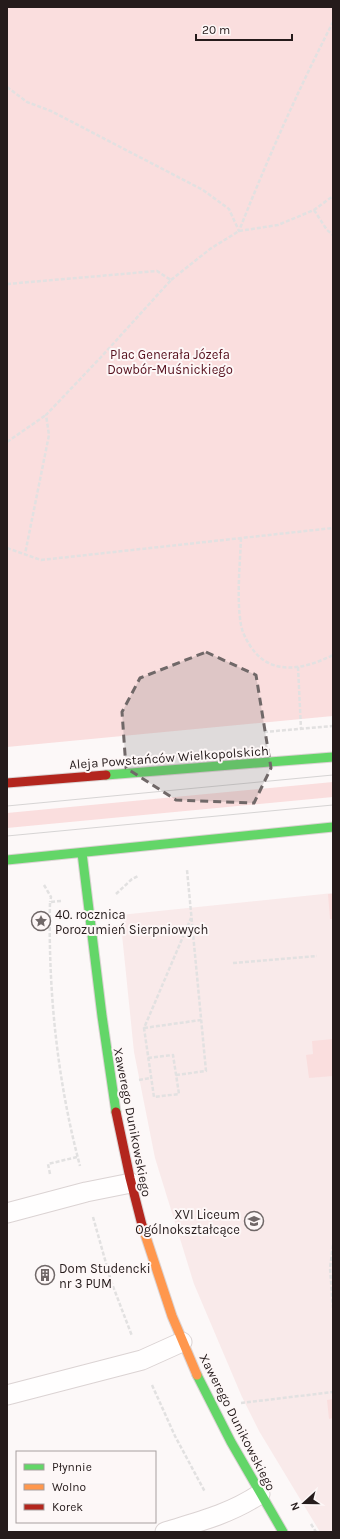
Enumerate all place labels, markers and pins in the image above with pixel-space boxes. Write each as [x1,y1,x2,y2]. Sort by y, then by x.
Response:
place label: 40. rocznica Porozumień Sierpniowych [55,907,208,937]
place icon: 40. rocznica Porozumień Sierpniowych [30,910,52,932]
place label: XVI Liceum Ogólnokształcące [135,1207,240,1237]
school or university icon: XVI Liceum Ogólnokształcące [243,1210,265,1232]
place label: Dom Studencki nr 3 PUM [59,1261,151,1291]
building icon: Dom Studencki nr 3 PUM [34,1264,56,1286]

